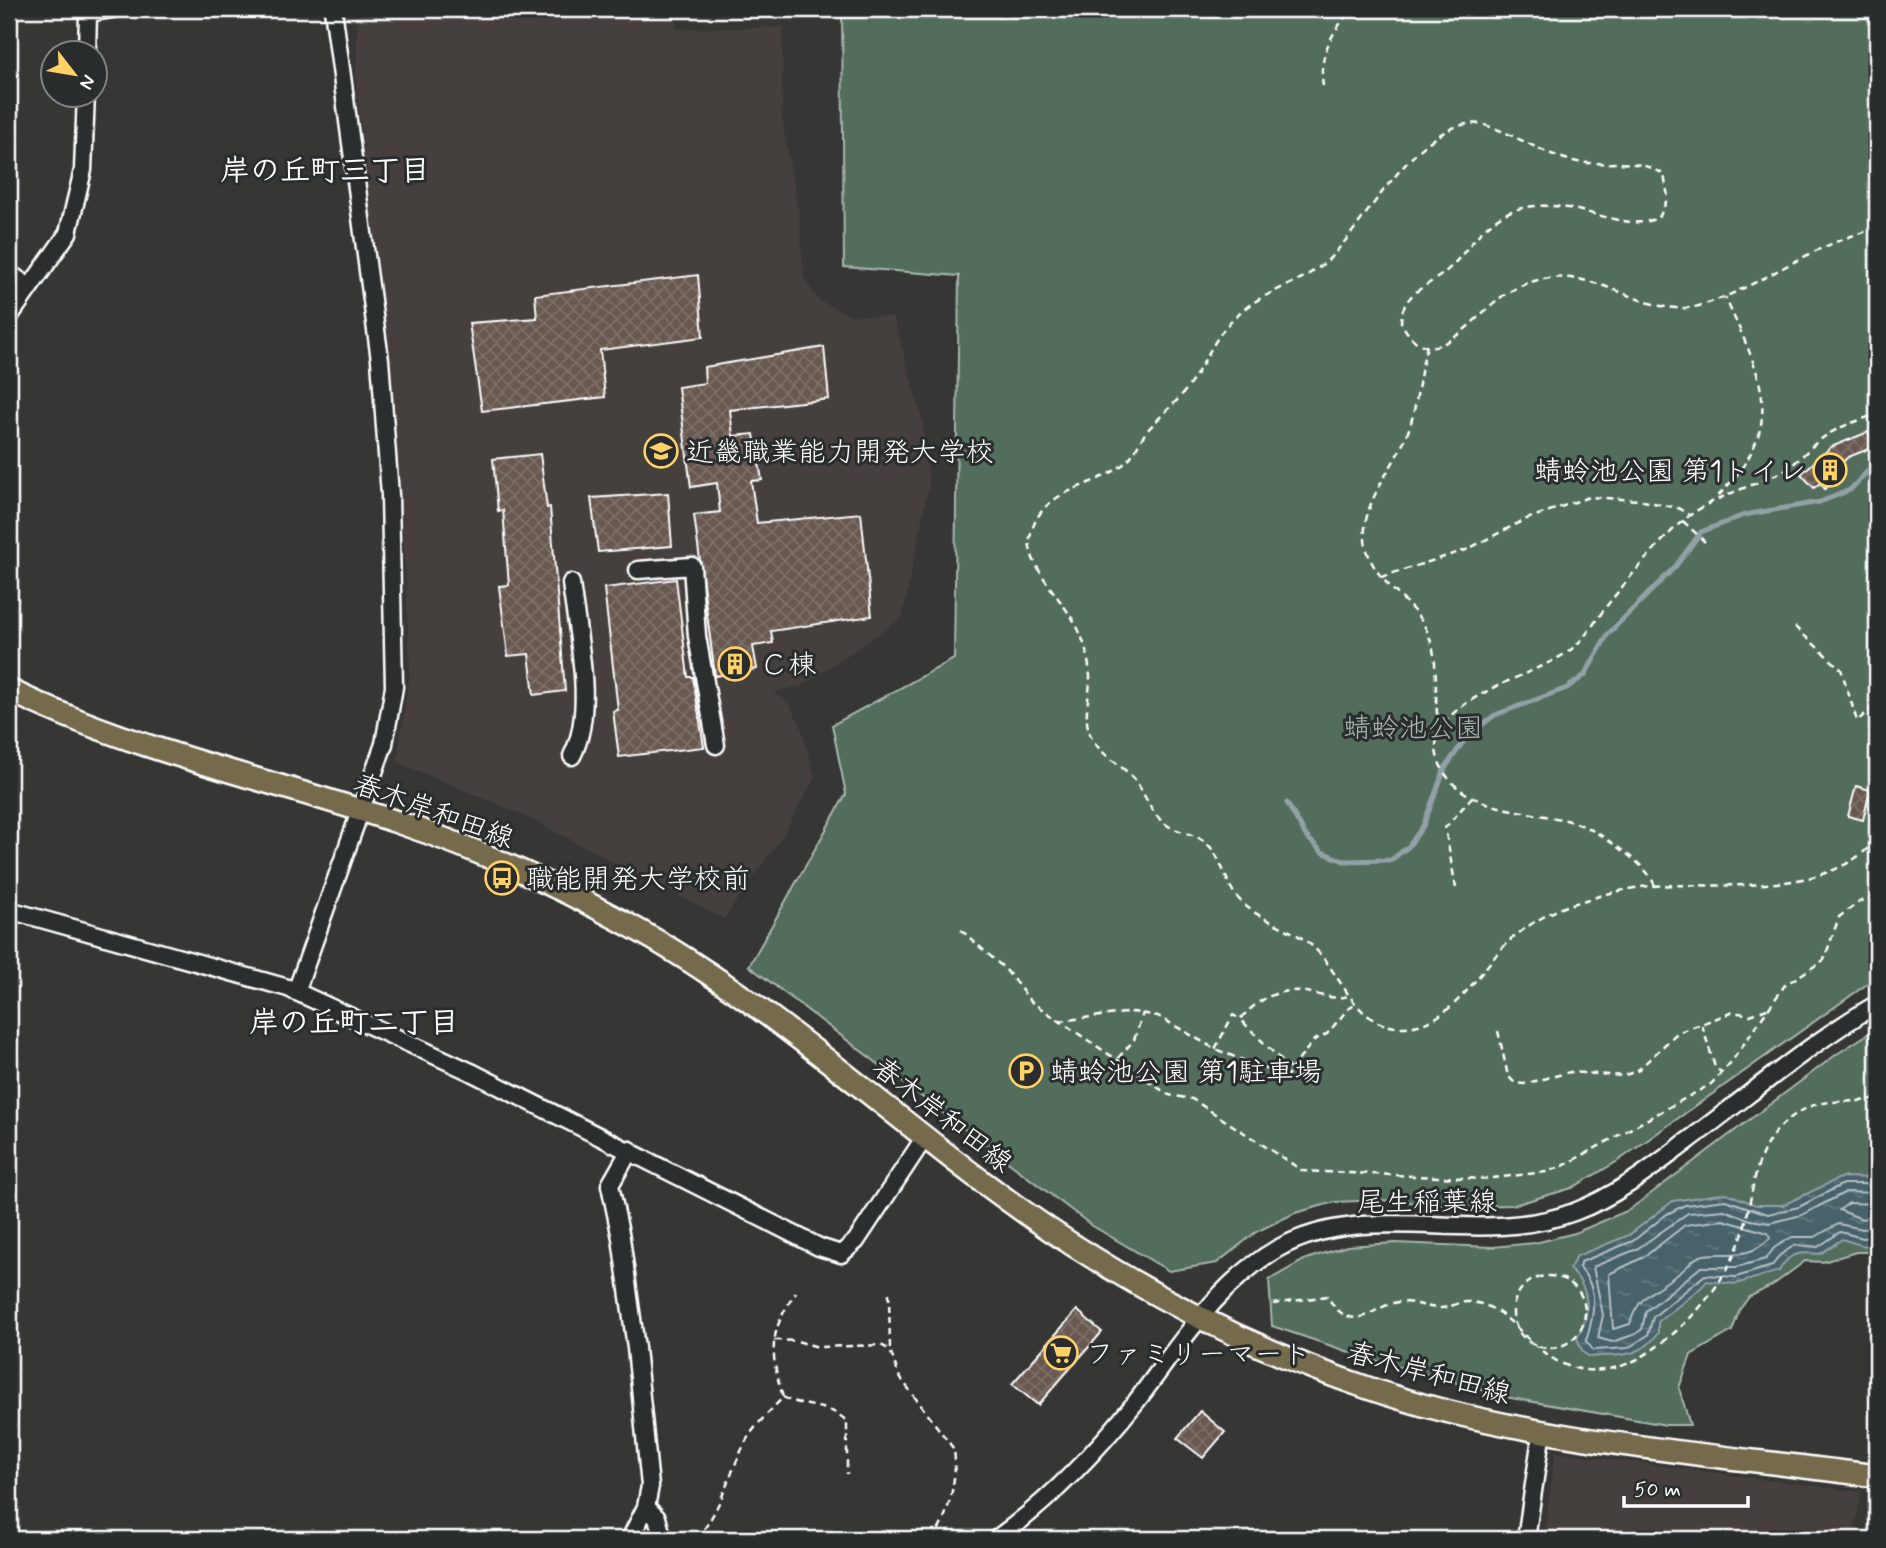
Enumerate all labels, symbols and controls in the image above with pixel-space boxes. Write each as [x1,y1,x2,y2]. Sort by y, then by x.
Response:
north arrow [38,38,108,108]
text: N [73,70,101,94]
district label: 岸の丘町三丁目 [220,152,430,191]
school or university icon: 近畿職業能力開発大学校 [642,432,680,470]
place label: 近畿職業能力開発大学校 [686,435,994,472]
building icon: 蜻蛉池公園 第1トイレ [1811,451,1849,489]
place label: 蜻蛉池公園 第1トイレ [1534,454,1806,491]
building icon: Ｃ棟 [716,645,754,683]
place label: Ｃ棟 [760,648,816,685]
park label: 蜻蛉池公園 [1343,711,1483,748]
street label: 春木岸和田線 [348,766,518,858]
bus stop icon: 職能開発大学校前 [483,859,521,897]
place label: 職能開発大学校前 [526,862,750,899]
district label: 岸の丘町二丁目 [249,1004,459,1043]
street label: 春木岸和田線 [864,1050,1019,1182]
parking icon: 蜻蛉池公園 第1駐車場 [1007,1052,1045,1090]
place label: 蜻蛉池公園 第1駐車場 [1050,1055,1322,1092]
street label: 尾生稲葉線 [1357,1185,1497,1222]
supermarket icon: ファミリーマート [1042,1334,1080,1372]
street label: 春木岸和田線 [1342,1335,1514,1414]
place label: ファミリーマート [1086,1337,1311,1374]
scale bar [1624,1464,1748,1508]
text: 50 m [1634,1476,1681,1504]

